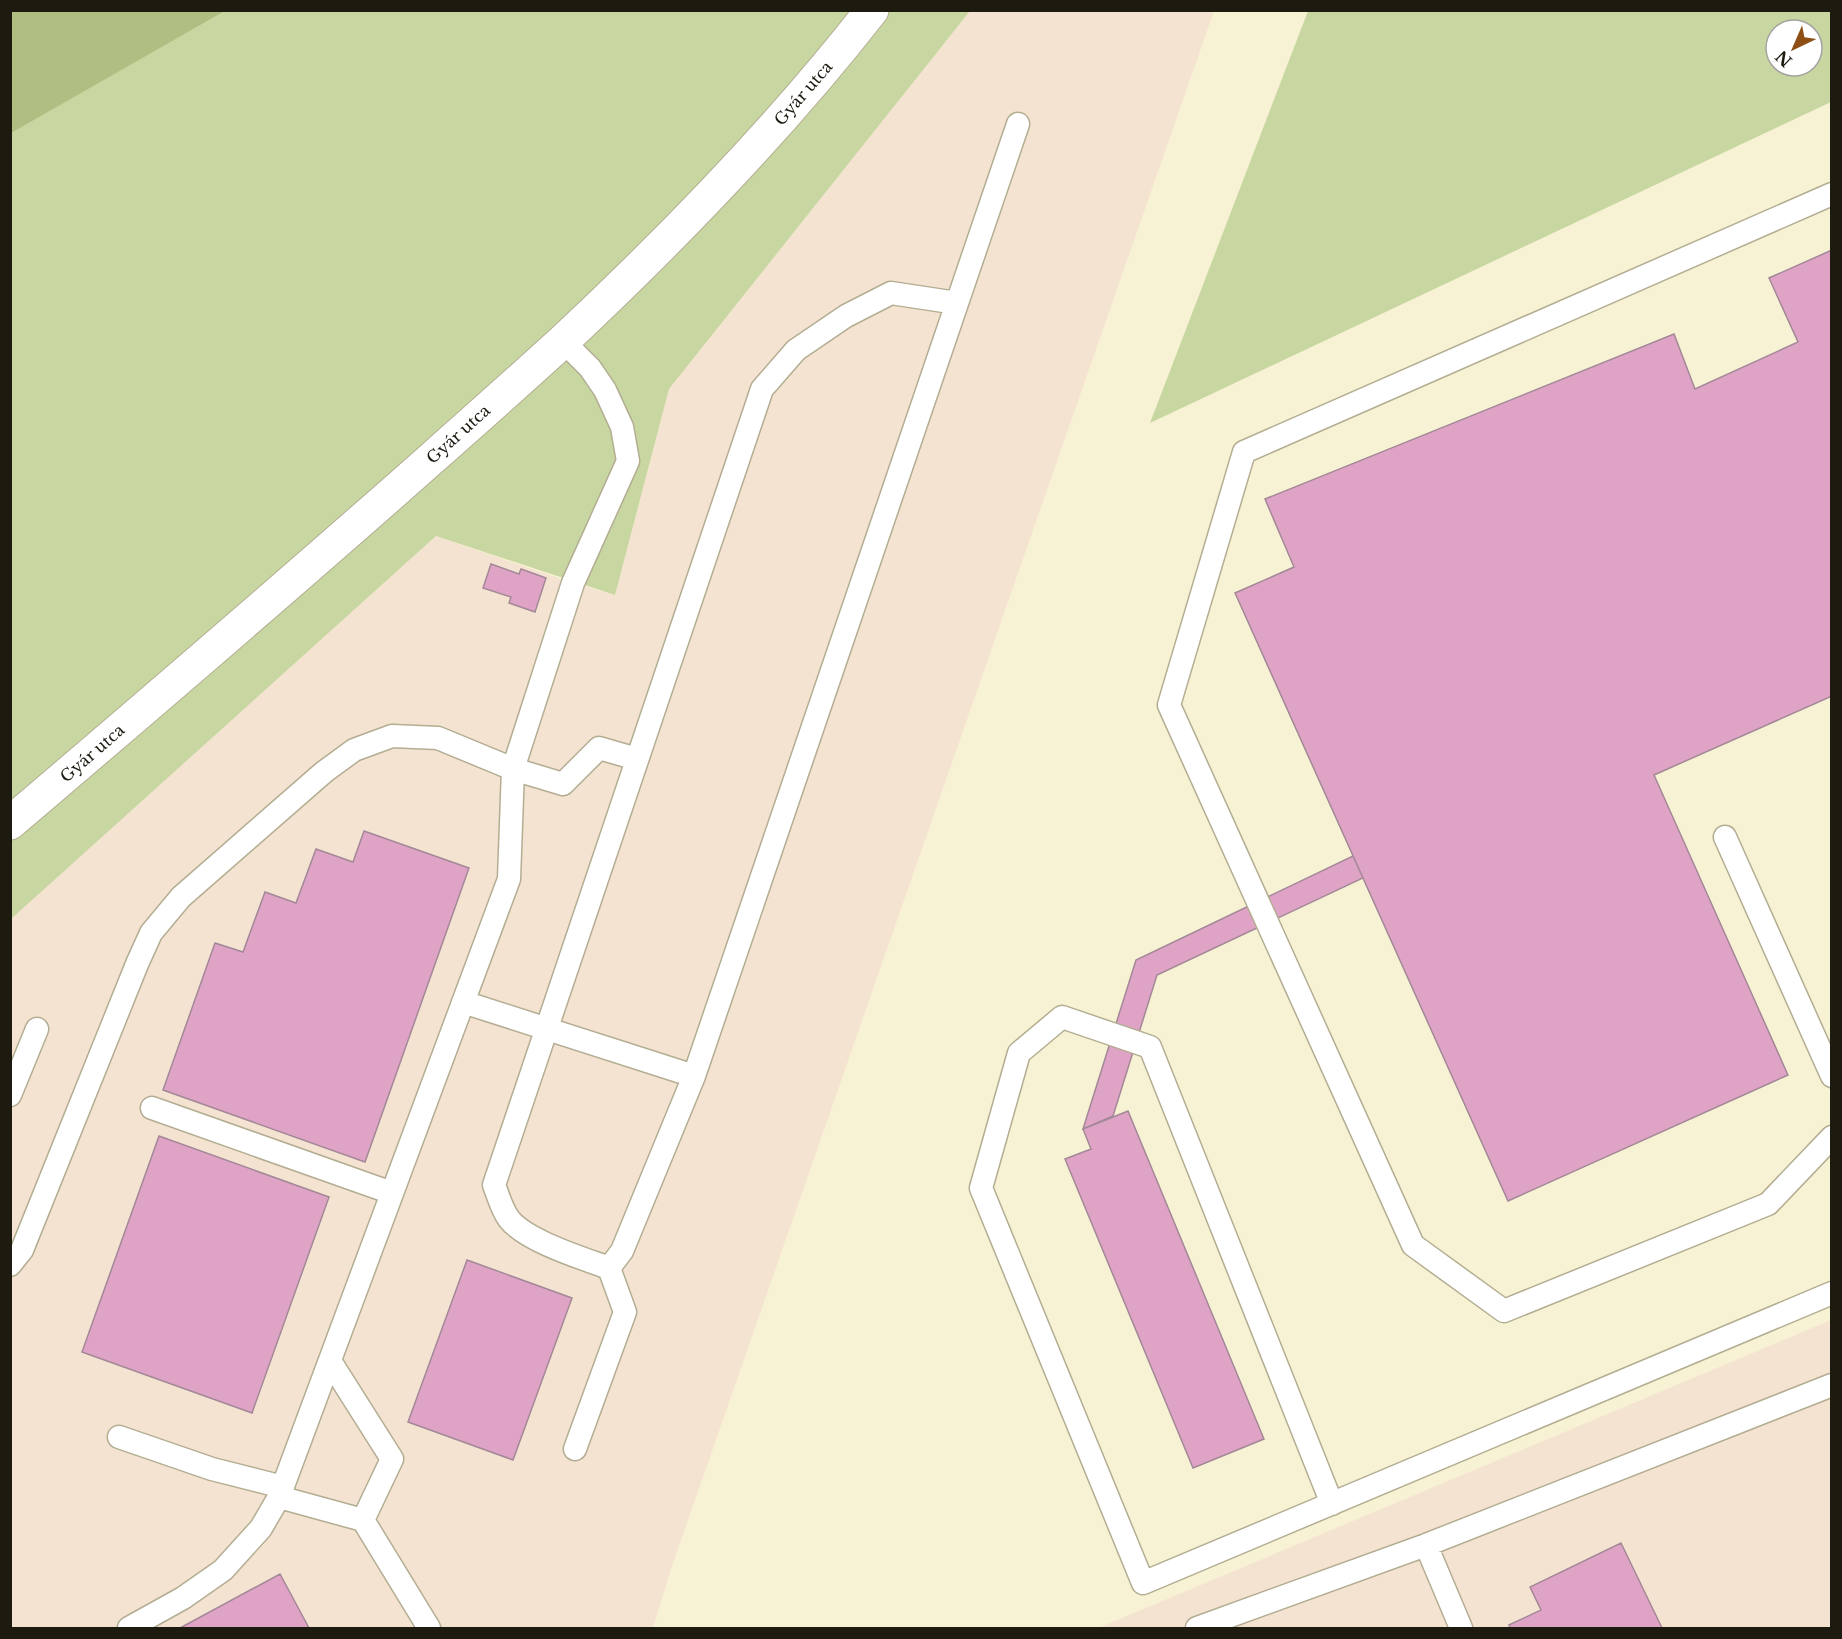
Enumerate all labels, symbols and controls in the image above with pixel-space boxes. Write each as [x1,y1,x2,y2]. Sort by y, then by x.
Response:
north arrow [1764,18,1824,78]
text: N [1771,46,1796,71]
street label: Gyár utca [770,57,836,129]
street label: Gyár utca [422,400,494,468]
street label: Gyár utca [56,720,128,786]

